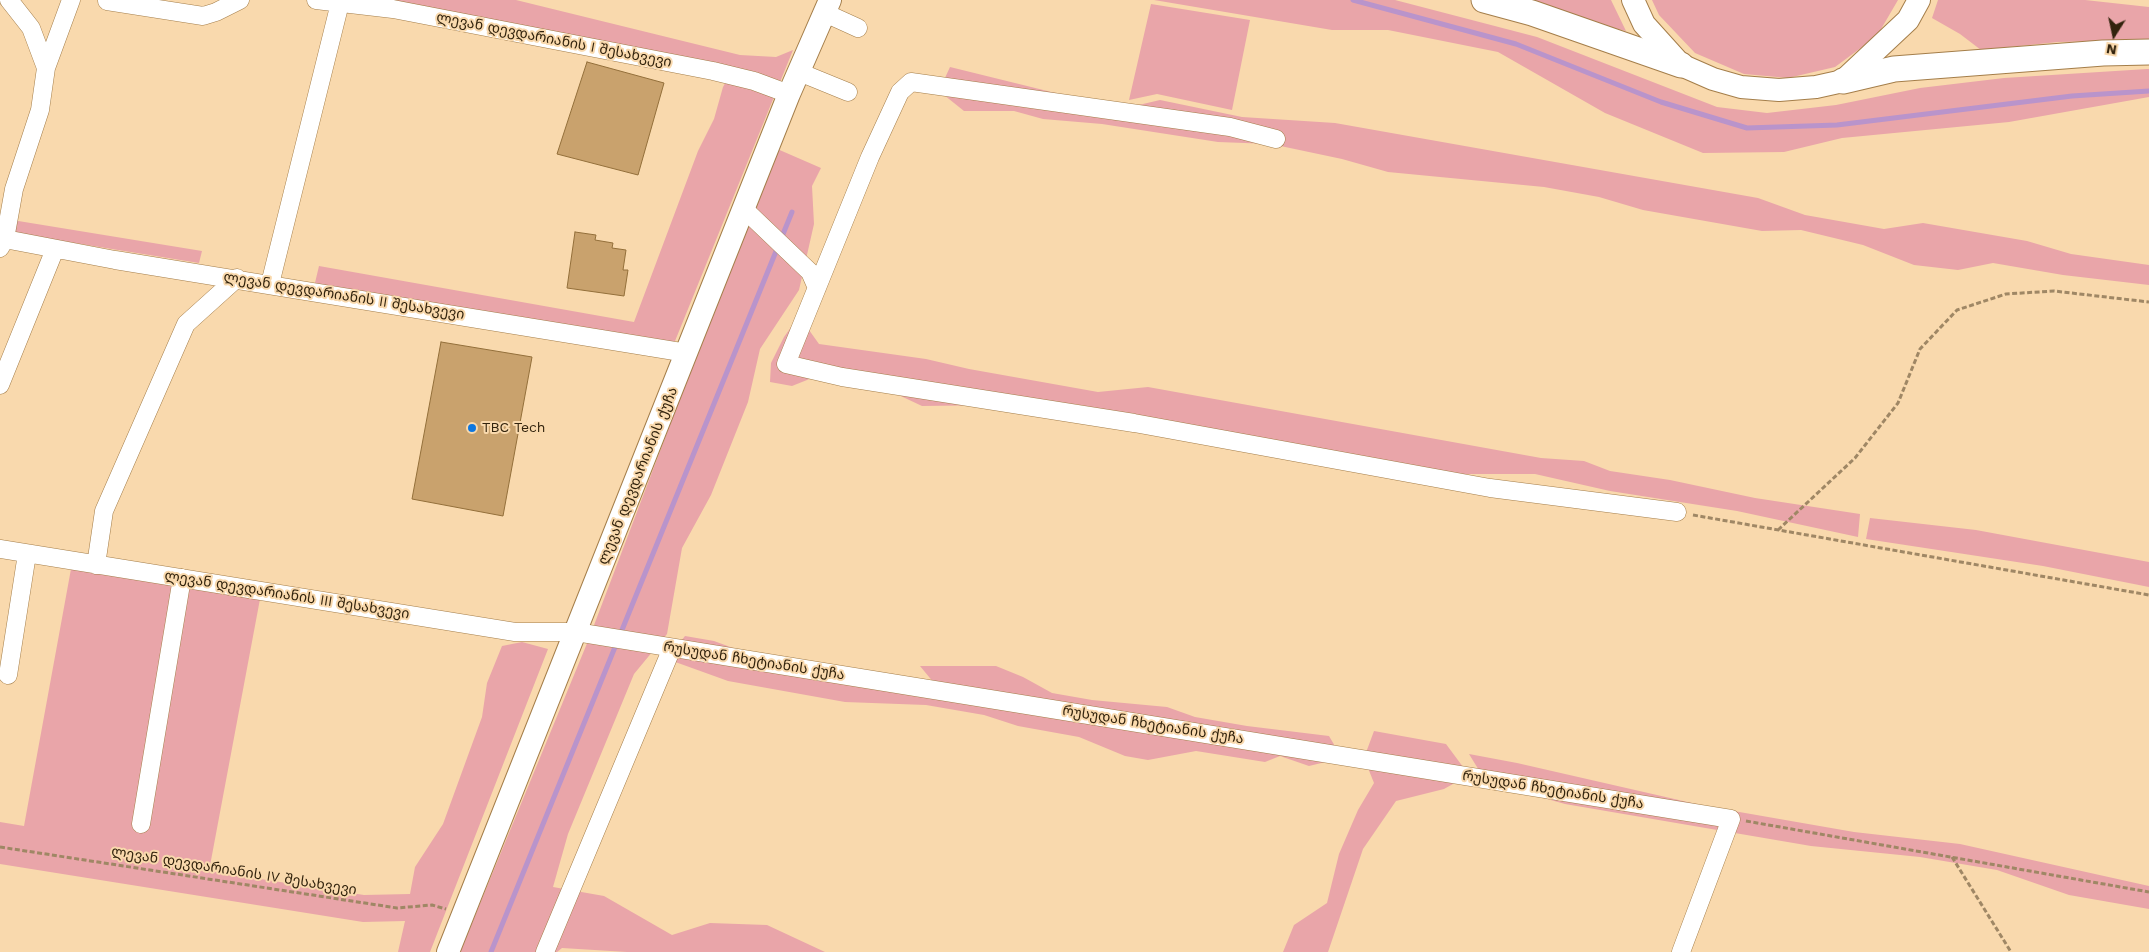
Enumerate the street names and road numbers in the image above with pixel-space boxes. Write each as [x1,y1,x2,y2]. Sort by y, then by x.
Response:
street label: ლევან დევდარიანის I შესახვევი [435,9,673,71]
street label: ლევან დევდარიანის II შესახვევი [222,269,466,323]
street label: ლევან დევდარიანის ქუჩა [595,385,681,567]
street label: ლევან დევდარიანის III შესახვევი [163,567,411,623]
street label: რუსუდან ჩხეტიანის ქუჩა [662,638,846,684]
street label: რუსუდან ჩხეტიანის ქუჩა [1061,702,1245,748]
street label: რუსუდან ჩხეტიანის ქუჩა [1461,767,1645,813]
street label: ლევან დევდარიანის IV შესახვევი [110,843,358,899]

